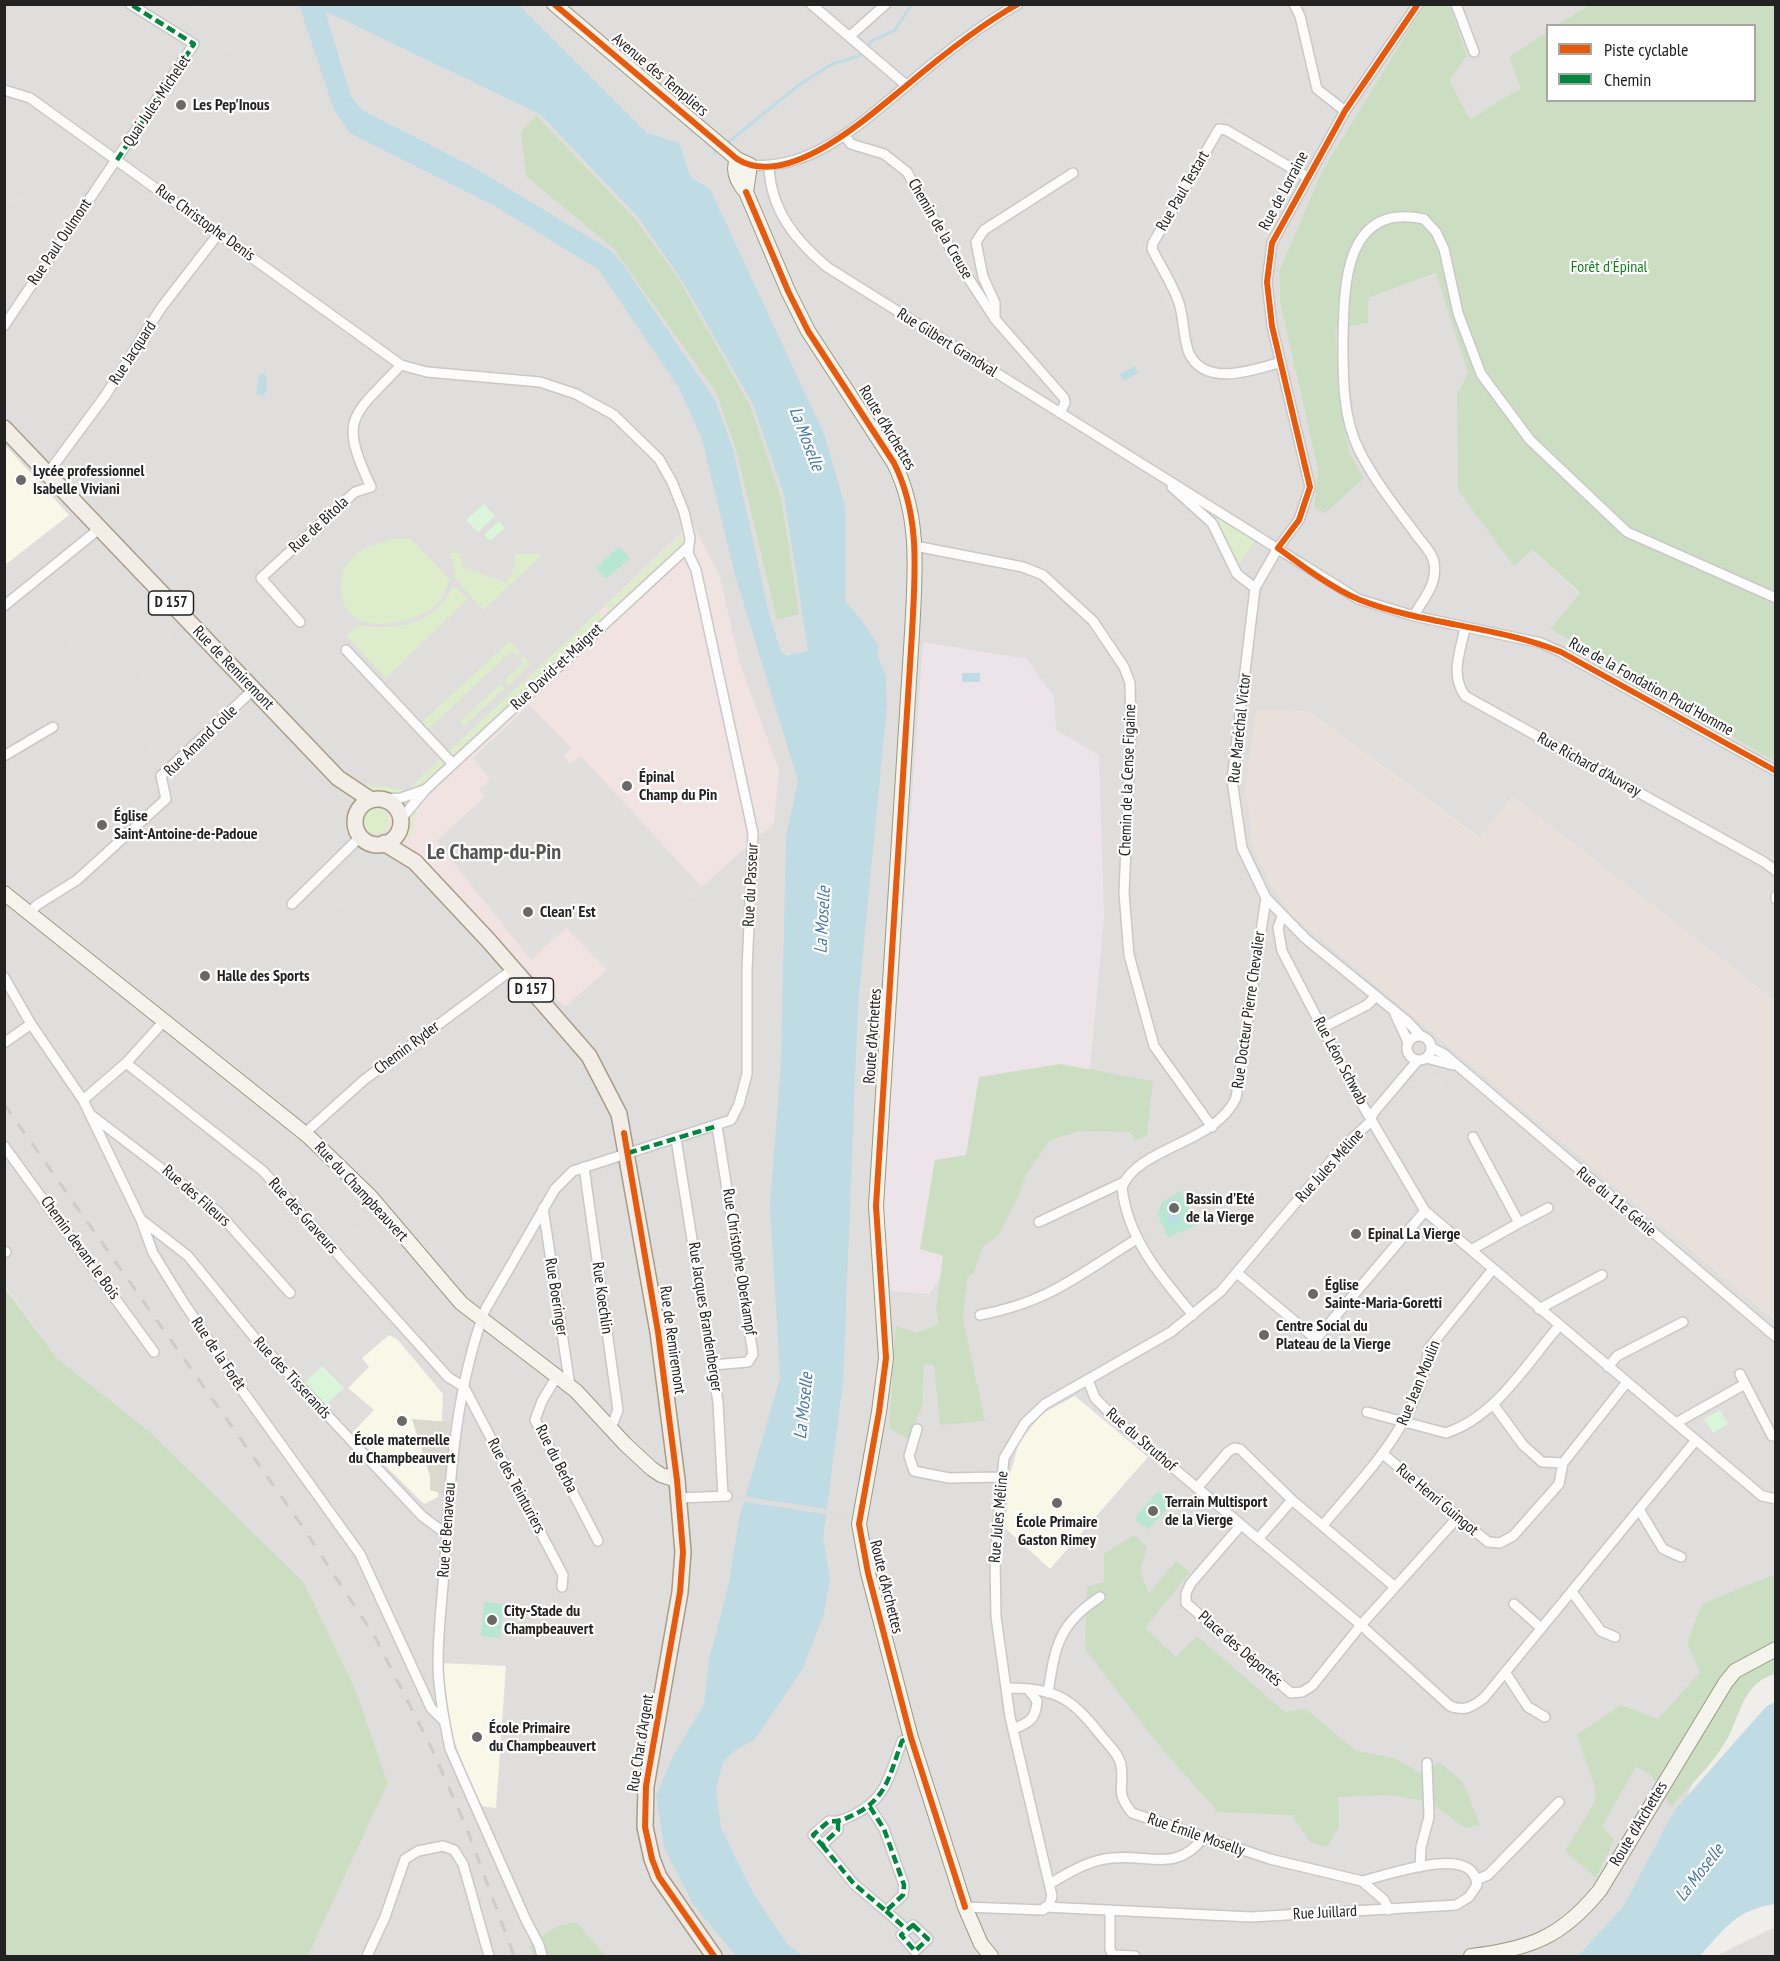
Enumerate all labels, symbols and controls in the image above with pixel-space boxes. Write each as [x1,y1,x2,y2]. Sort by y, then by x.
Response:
legend [1546,24,1756,102]
street label: Avenue des Templiers [608,29,712,121]
text: Piste cyclable [1604,38,1688,61]
street label: Quai Jules Michelet [119,51,195,151]
text: Chemin [1604,68,1651,91]
place label: Les Pep'Inous [193,95,270,115]
marker: Les Pep'Inous [174,98,188,112]
street label: Rue Paul Testart [1152,148,1214,234]
street label: Rue de Lorraine [1255,148,1313,234]
street label: Chemin de la Creuse [903,175,977,283]
street label: Rue Christophe Denis [151,180,259,266]
street label: Rue Paul Oulmont [24,195,96,289]
park label: Forêt d'Épinal [1571,257,1647,277]
street label: Rue Gilbert Grandval [893,304,1001,382]
street label: Rue Jacquard [105,318,161,388]
street label: Route d'Archettes [854,382,920,474]
water label: La Moselle [784,404,828,474]
place label: Lycée professionnel Isabelle Viviani [33,461,144,499]
marker: Lycée professionnel Isabelle Viviani [14,473,28,487]
street label: Rue de Bitola [285,493,353,557]
road number: D 157 [148,591,194,615]
street label: Rue David-et-Maigret [507,620,607,714]
street label: Rue de Remiremont [188,622,278,714]
street label: Rue de la Fondation Prud'Homme [1565,634,1737,740]
street label: Rue Maréchal Victor [1225,672,1255,784]
street label: Rue Amand Colle [160,701,242,781]
street label: Chemin de la Cense Figaine [1116,704,1140,856]
street label: Rue Richard d'Auvray [1534,729,1644,801]
place label: Épinal Champ du Pin [639,767,717,805]
marker: Épinal Champ du Pin [620,779,634,793]
place label: Église Saint-Antoine-de-Padoue [114,806,258,844]
marker: Église Saint-Antoine-de-Padoue [95,818,109,832]
district label: Le Champ-du-Pin [427,840,561,866]
street label: Rue du Passeur [739,843,763,927]
water label: La Moselle [810,886,836,954]
place label: Clean' Est [540,902,596,922]
marker: Clean' Est [521,905,535,919]
street label: Rue Docteur Pierre Chevalier [1228,930,1270,1090]
place label: Halle des Sports [217,966,310,986]
marker: Halle des Sports [198,969,212,983]
road number: D 157 [508,978,554,1002]
street label: Route d'Archettes [860,988,886,1084]
street label: Rue Léon Schwab [1309,1014,1371,1108]
street label: Chemin Ryder [371,1017,443,1079]
street label: Rue Jules Méline [1292,1125,1368,1207]
street label: Rue du Champbeauvert [310,1138,412,1246]
street label: Rue des Fileurs [158,1161,234,1231]
street label: Rue du 11e Génie [1572,1163,1660,1241]
street label: Rue des Graveurs [264,1174,342,1258]
street label: Rue Christophe Oberkampf [718,1187,760,1337]
place label: Bassin d'Eté de la Vierge [1186,1189,1255,1227]
street label: Chemin devant le Bois [36,1193,124,1303]
marker: Bassin d'Eté de la Vierge [1167,1201,1181,1215]
place label: Epinal La Vierge [1368,1224,1460,1244]
marker: Epinal La Vierge [1349,1227,1363,1241]
street label: Rue Jacques Brandenberger [684,1241,726,1393]
street label: Rue Boeringer [540,1257,572,1337]
street label: Rue Koechlin [587,1261,617,1335]
place label: Église Sainte-Maria-Goretti [1325,1275,1442,1313]
street label: Rue de Remiremont [655,1285,689,1395]
marker: Église Sainte-Maria-Goretti [1306,1287,1320,1301]
street label: Rue de la Forêt [187,1314,249,1394]
place label: Centre Social du Plateau de la Vierge [1276,1316,1391,1354]
marker: Centre Social du Plateau de la Vierge [1257,1328,1271,1342]
street label: Rue des Tisserands [249,1333,335,1423]
street label: Rue Jean Moulin [1393,1338,1445,1428]
water label: La Moselle [790,1372,818,1440]
street label: Rue du Struthof [1102,1404,1180,1476]
marker: École maternelle du Champbeauvert [395,1414,409,1428]
street label: Rue du Berba [531,1422,581,1496]
place label: École maternelle du Champbeauvert [349,1430,455,1468]
street label: Rue des Teinturiers [483,1435,549,1537]
street label: Rue Henri Guingot [1392,1460,1482,1540]
street label: Rue Jules Méline [985,1470,1013,1564]
street label: Rue de Benaveau [434,1482,460,1578]
place label: Terrain Multisport de la Vierge [1165,1492,1267,1530]
marker: École Primaire Gaston Rimey [1050,1496,1064,1510]
marker: Terrain Multisport de la Vierge [1146,1504,1160,1518]
place label: École Primaire Gaston Rimey [1016,1512,1098,1550]
street label: Route d'Archettes [865,1538,907,1636]
place label: City-Stade du Champbeauvert [504,1601,593,1639]
street label: Place des Déportés [1194,1607,1286,1691]
marker: City-Stade du Champbeauvert [485,1613,499,1627]
street label: Rue Char d'Argent [624,1693,658,1793]
place label: École Primaire du Champbeauvert [489,1718,596,1756]
marker: École Primaire du Champbeauvert [470,1730,484,1744]
street label: Route d'Archettes [1606,1778,1672,1870]
street label: Rue Émile Moselly [1145,1809,1247,1861]
water label: La Moselle [1671,1840,1729,1906]
street label: Rue Juillard [1293,1902,1357,1924]

